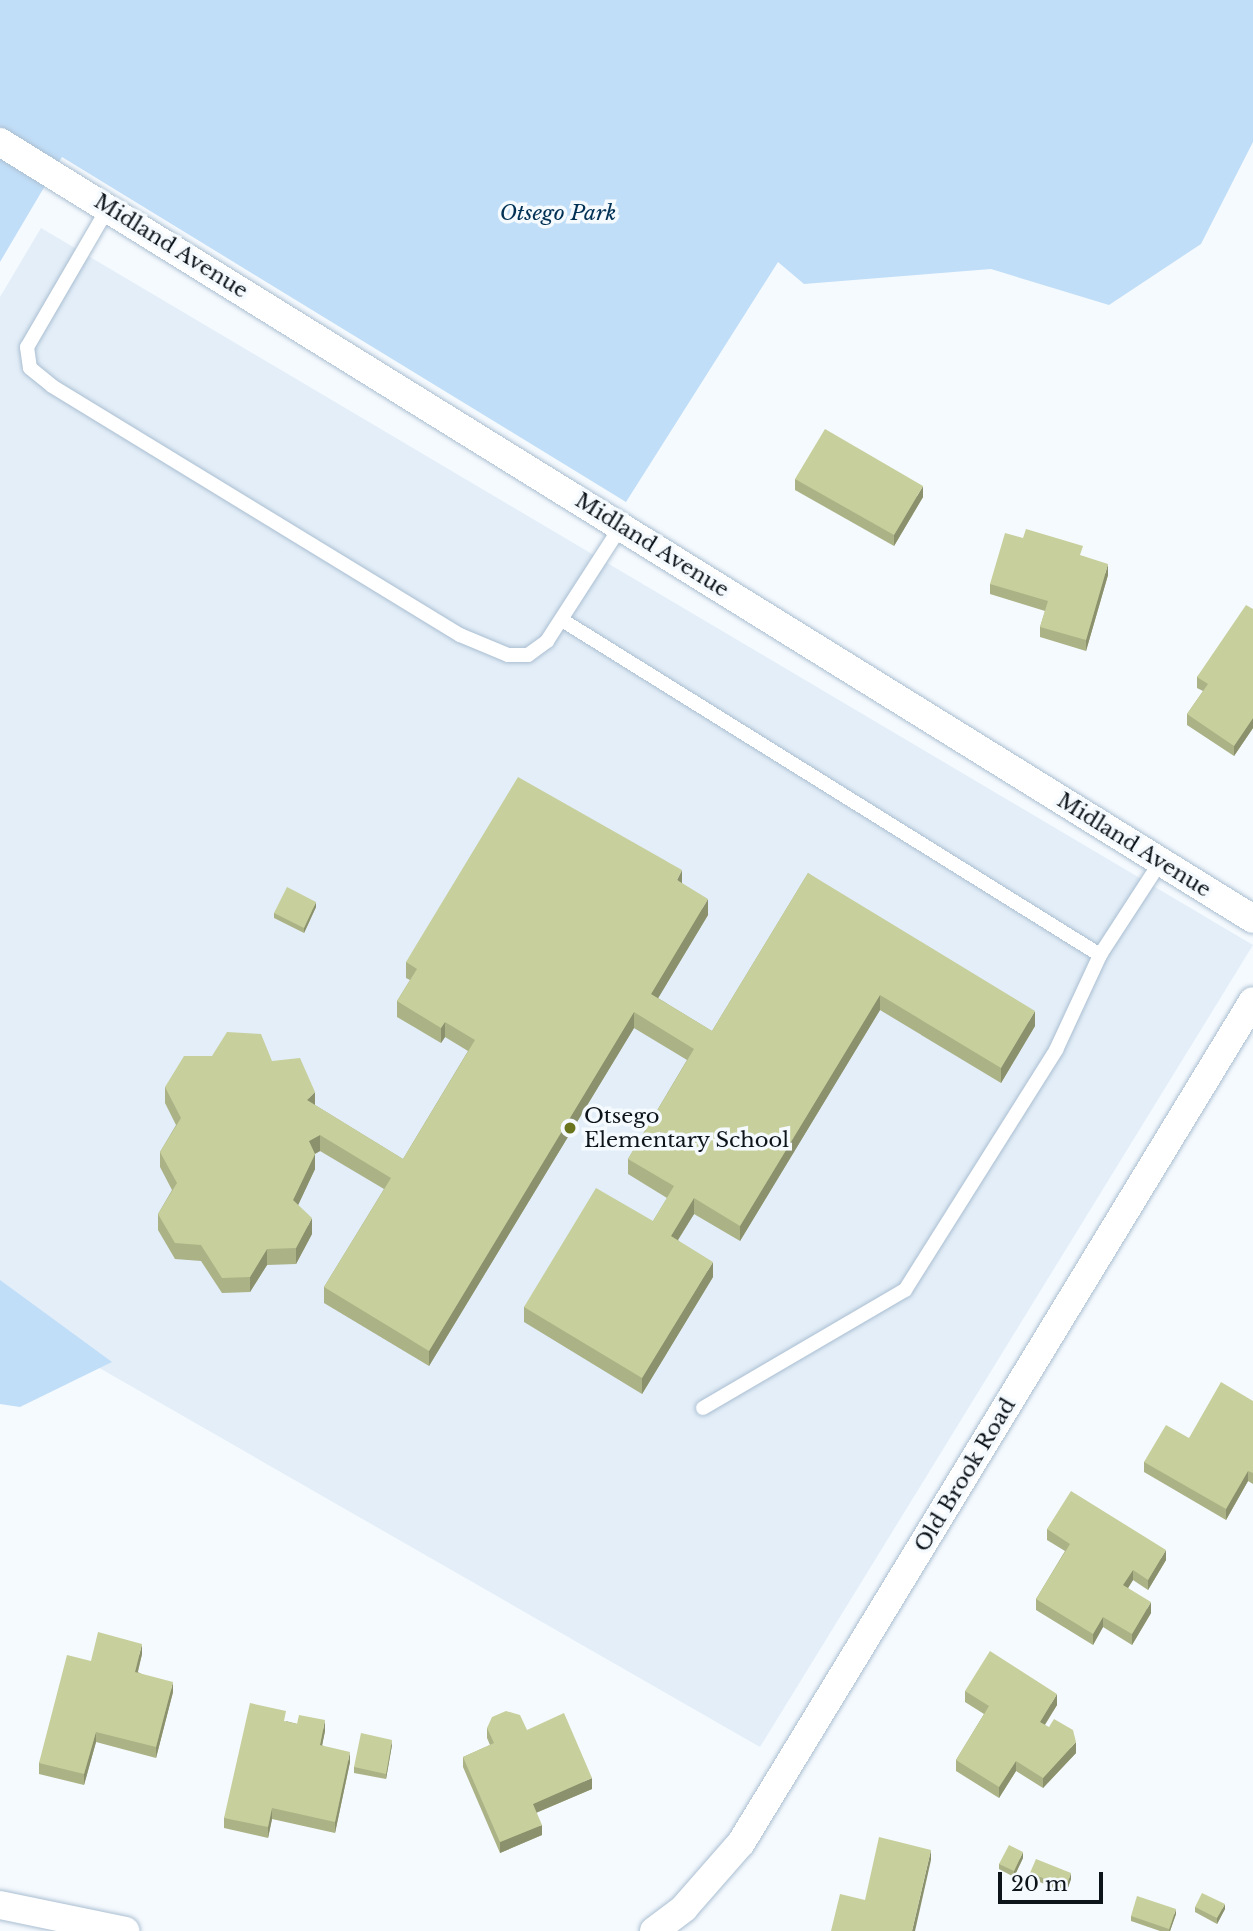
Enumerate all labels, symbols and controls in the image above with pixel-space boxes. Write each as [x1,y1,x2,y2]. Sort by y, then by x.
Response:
street label: Midland Avenue [89,188,253,304]
park label: Otsego Park [500,200,616,226]
street label: Midland Avenue [570,487,734,603]
street label: Midland Avenue [1052,787,1216,903]
place label: Otsego Elementary School [584,1103,790,1153]
marker: Otsego Elementary School [562,1120,578,1136]
street label: Old Brook Road [909,1394,1021,1556]
scale bar [1001,1857,1106,1901]
text: 20 m [1011,1871,1068,1897]

